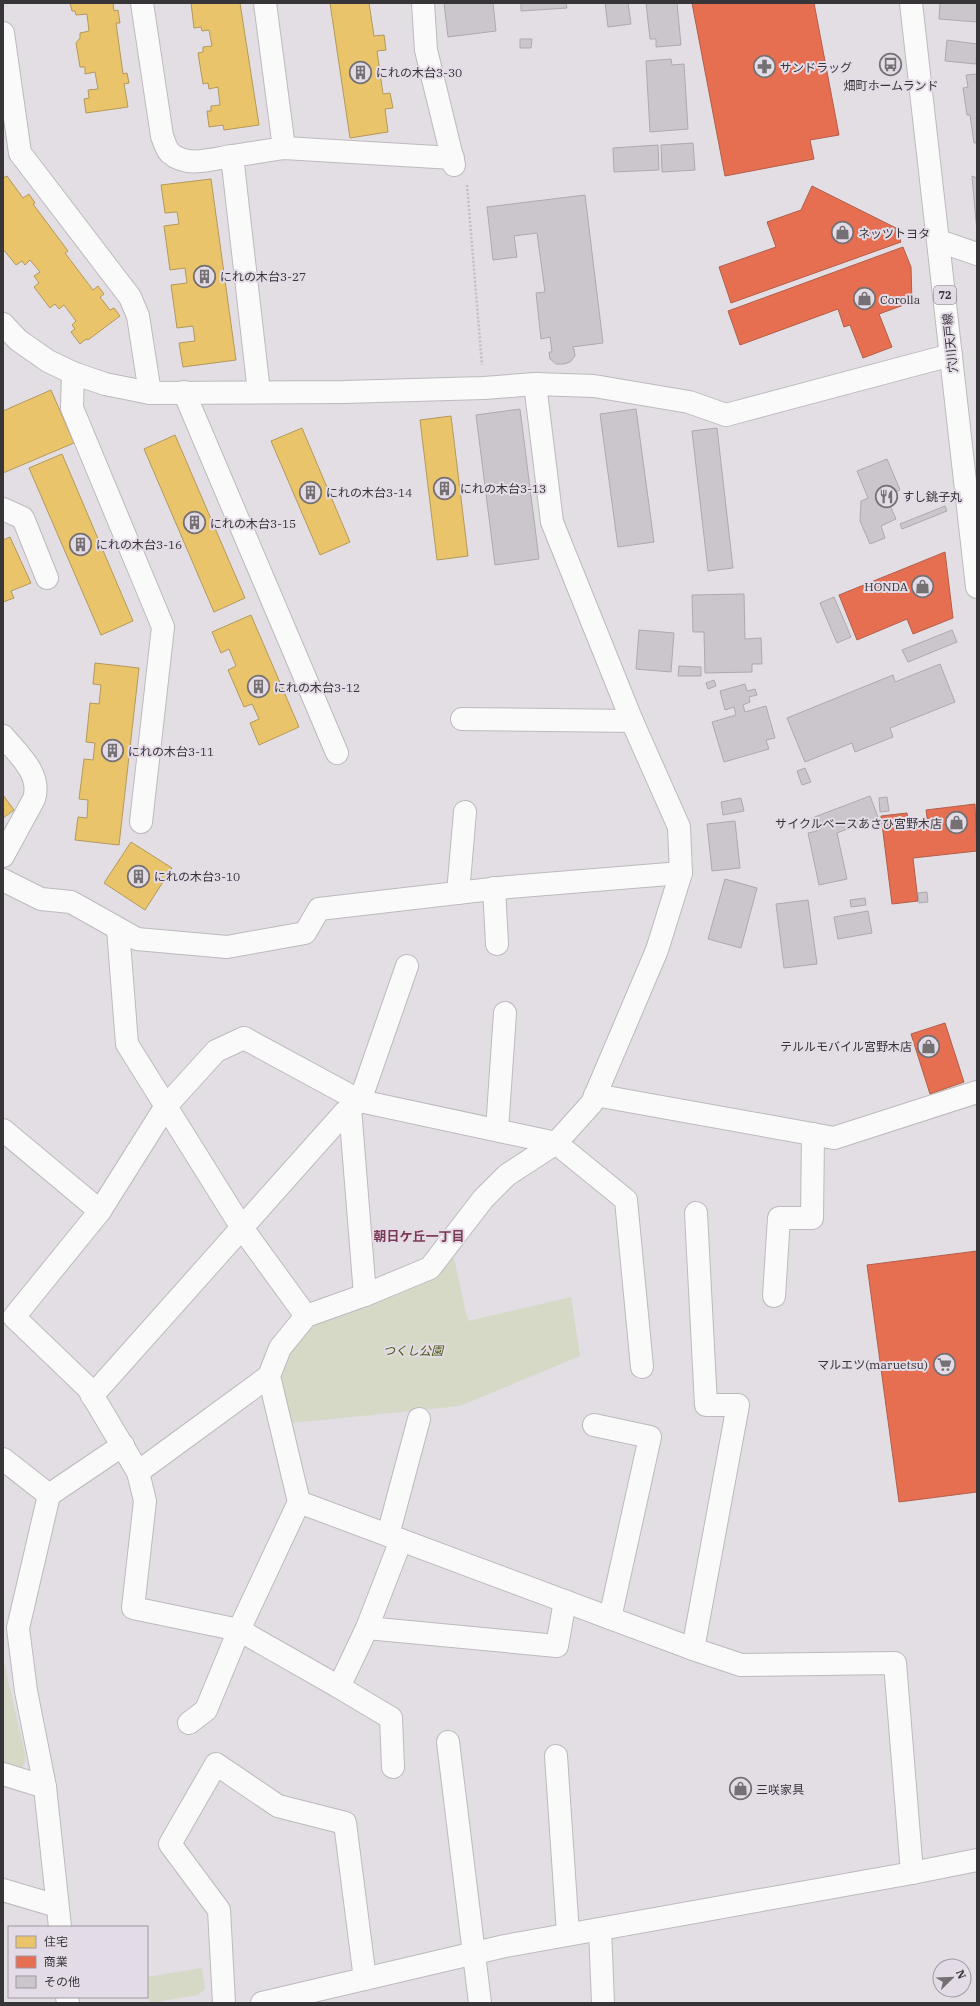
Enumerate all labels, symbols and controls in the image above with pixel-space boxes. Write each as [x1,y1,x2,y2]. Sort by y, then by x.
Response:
bus stop icon: 畑町ホームランド [878,51,904,77]
pharmacy icon: サンドラッグ [751,54,777,80]
building icon: にれの木台3-30 [347,59,373,85]
place label: サンドラッグ [780,60,852,75]
place label: にれの木台3-30 [376,65,462,80]
place label: 畑町ホームランド [843,78,939,93]
shop icon: ネッツトヨタ [829,220,855,246]
place label: ネッツトヨタ [858,226,930,241]
building icon: にれの木台3-27 [192,263,218,289]
place label: にれの木台3-27 [220,269,306,284]
shop icon: Corolla [851,286,877,312]
road number: 72 [934,286,956,304]
place label: Corolla [880,292,921,307]
street label: 穴川天戸線 [939,312,961,374]
building icon: にれの木台3-13 [431,475,457,501]
building icon: にれの木台3-14 [298,479,324,505]
place label: にれの木台3-13 [460,481,546,496]
restaurant icon: すし銚子丸 [873,483,899,509]
place label: にれの木台3-14 [326,485,412,500]
place label: すし銚子丸 [902,489,962,504]
building icon: にれの木台3-15 [181,510,207,536]
place label: にれの木台3-15 [210,516,296,531]
building icon: にれの木台3-16 [68,531,94,557]
place label: にれの木台3-16 [96,537,182,552]
shop icon: HONDA [910,573,936,599]
place label: HONDA [864,579,909,594]
building icon: にれの木台3-12 [245,674,271,700]
place label: にれの木台3-12 [274,680,360,695]
building icon: にれの木台3-11 [99,738,125,764]
place label: にれの木台3-11 [128,744,214,759]
shop icon: サイクルベースあさひ宮野木店 [944,810,970,836]
place label: サイクルベースあさひ宮野木店 [775,816,942,831]
building icon: にれの木台3-10 [125,863,151,889]
place label: にれの木台3-10 [154,869,240,884]
shop icon: テルルモバイル宮野木店 [915,1033,941,1059]
place label: テルルモバイル宮野木店 [780,1039,912,1054]
district label: 朝日ケ丘一丁目 [373,1228,465,1245]
park label: つくし公園 [383,1343,445,1358]
supermarket icon: マルエツ(maruetsu) [931,1351,957,1377]
place label: マルエツ(maruetsu) [817,1357,928,1372]
shop icon: 三咲家具 [728,1776,754,1802]
place label: 三咲家具 [756,1782,804,1797]
legend [8,1926,148,1998]
text: 住宅 [44,1934,68,1949]
text: 商業 [44,1954,68,1969]
north arrow [932,1958,972,1998]
text: N [953,1967,969,1981]
text: その他 [44,1974,80,1989]

